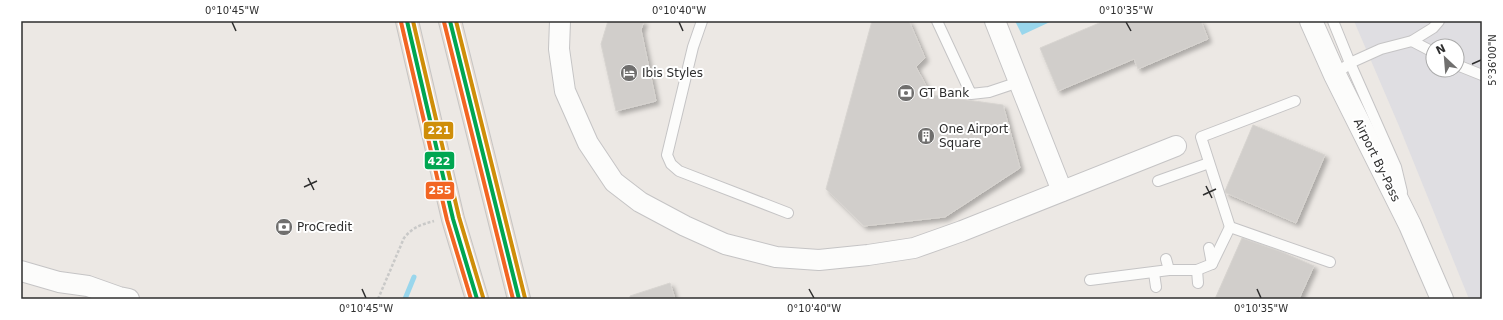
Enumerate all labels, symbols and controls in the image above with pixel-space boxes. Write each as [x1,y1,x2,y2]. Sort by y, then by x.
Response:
text: 0°10'45"W [205,5,259,16]
text: 0°10'40"W [652,5,706,16]
text: 0°10'35"W [1099,5,1153,16]
text: 5°36'00"N [1487,34,1498,86]
north arrow [1425,38,1465,78]
text: N [1434,42,1448,57]
hotel icon: Ibis Styles [619,63,639,83]
place label: Ibis Styles [642,66,703,80]
bank icon: GT Bank [896,83,916,103]
place label: GT Bank [919,86,969,100]
street label: Airport By-Pass [1351,116,1403,204]
line badge: 221 [423,121,454,140]
place label: One Airport Square [939,122,1009,150]
text: 221 [428,124,450,137]
building icon: One Airport Square [916,126,936,146]
line badge: 422 [424,151,455,170]
text: 422 [428,155,450,168]
line badge: 255 [425,181,455,200]
text: 255 [429,184,451,197]
bank icon: ProCredit [274,217,294,237]
place label: ProCredit [297,220,352,234]
text: 0°10'45"W [339,303,393,314]
text: 0°10'40"W [787,303,841,314]
text: 0°10'35"W [1234,303,1288,314]

